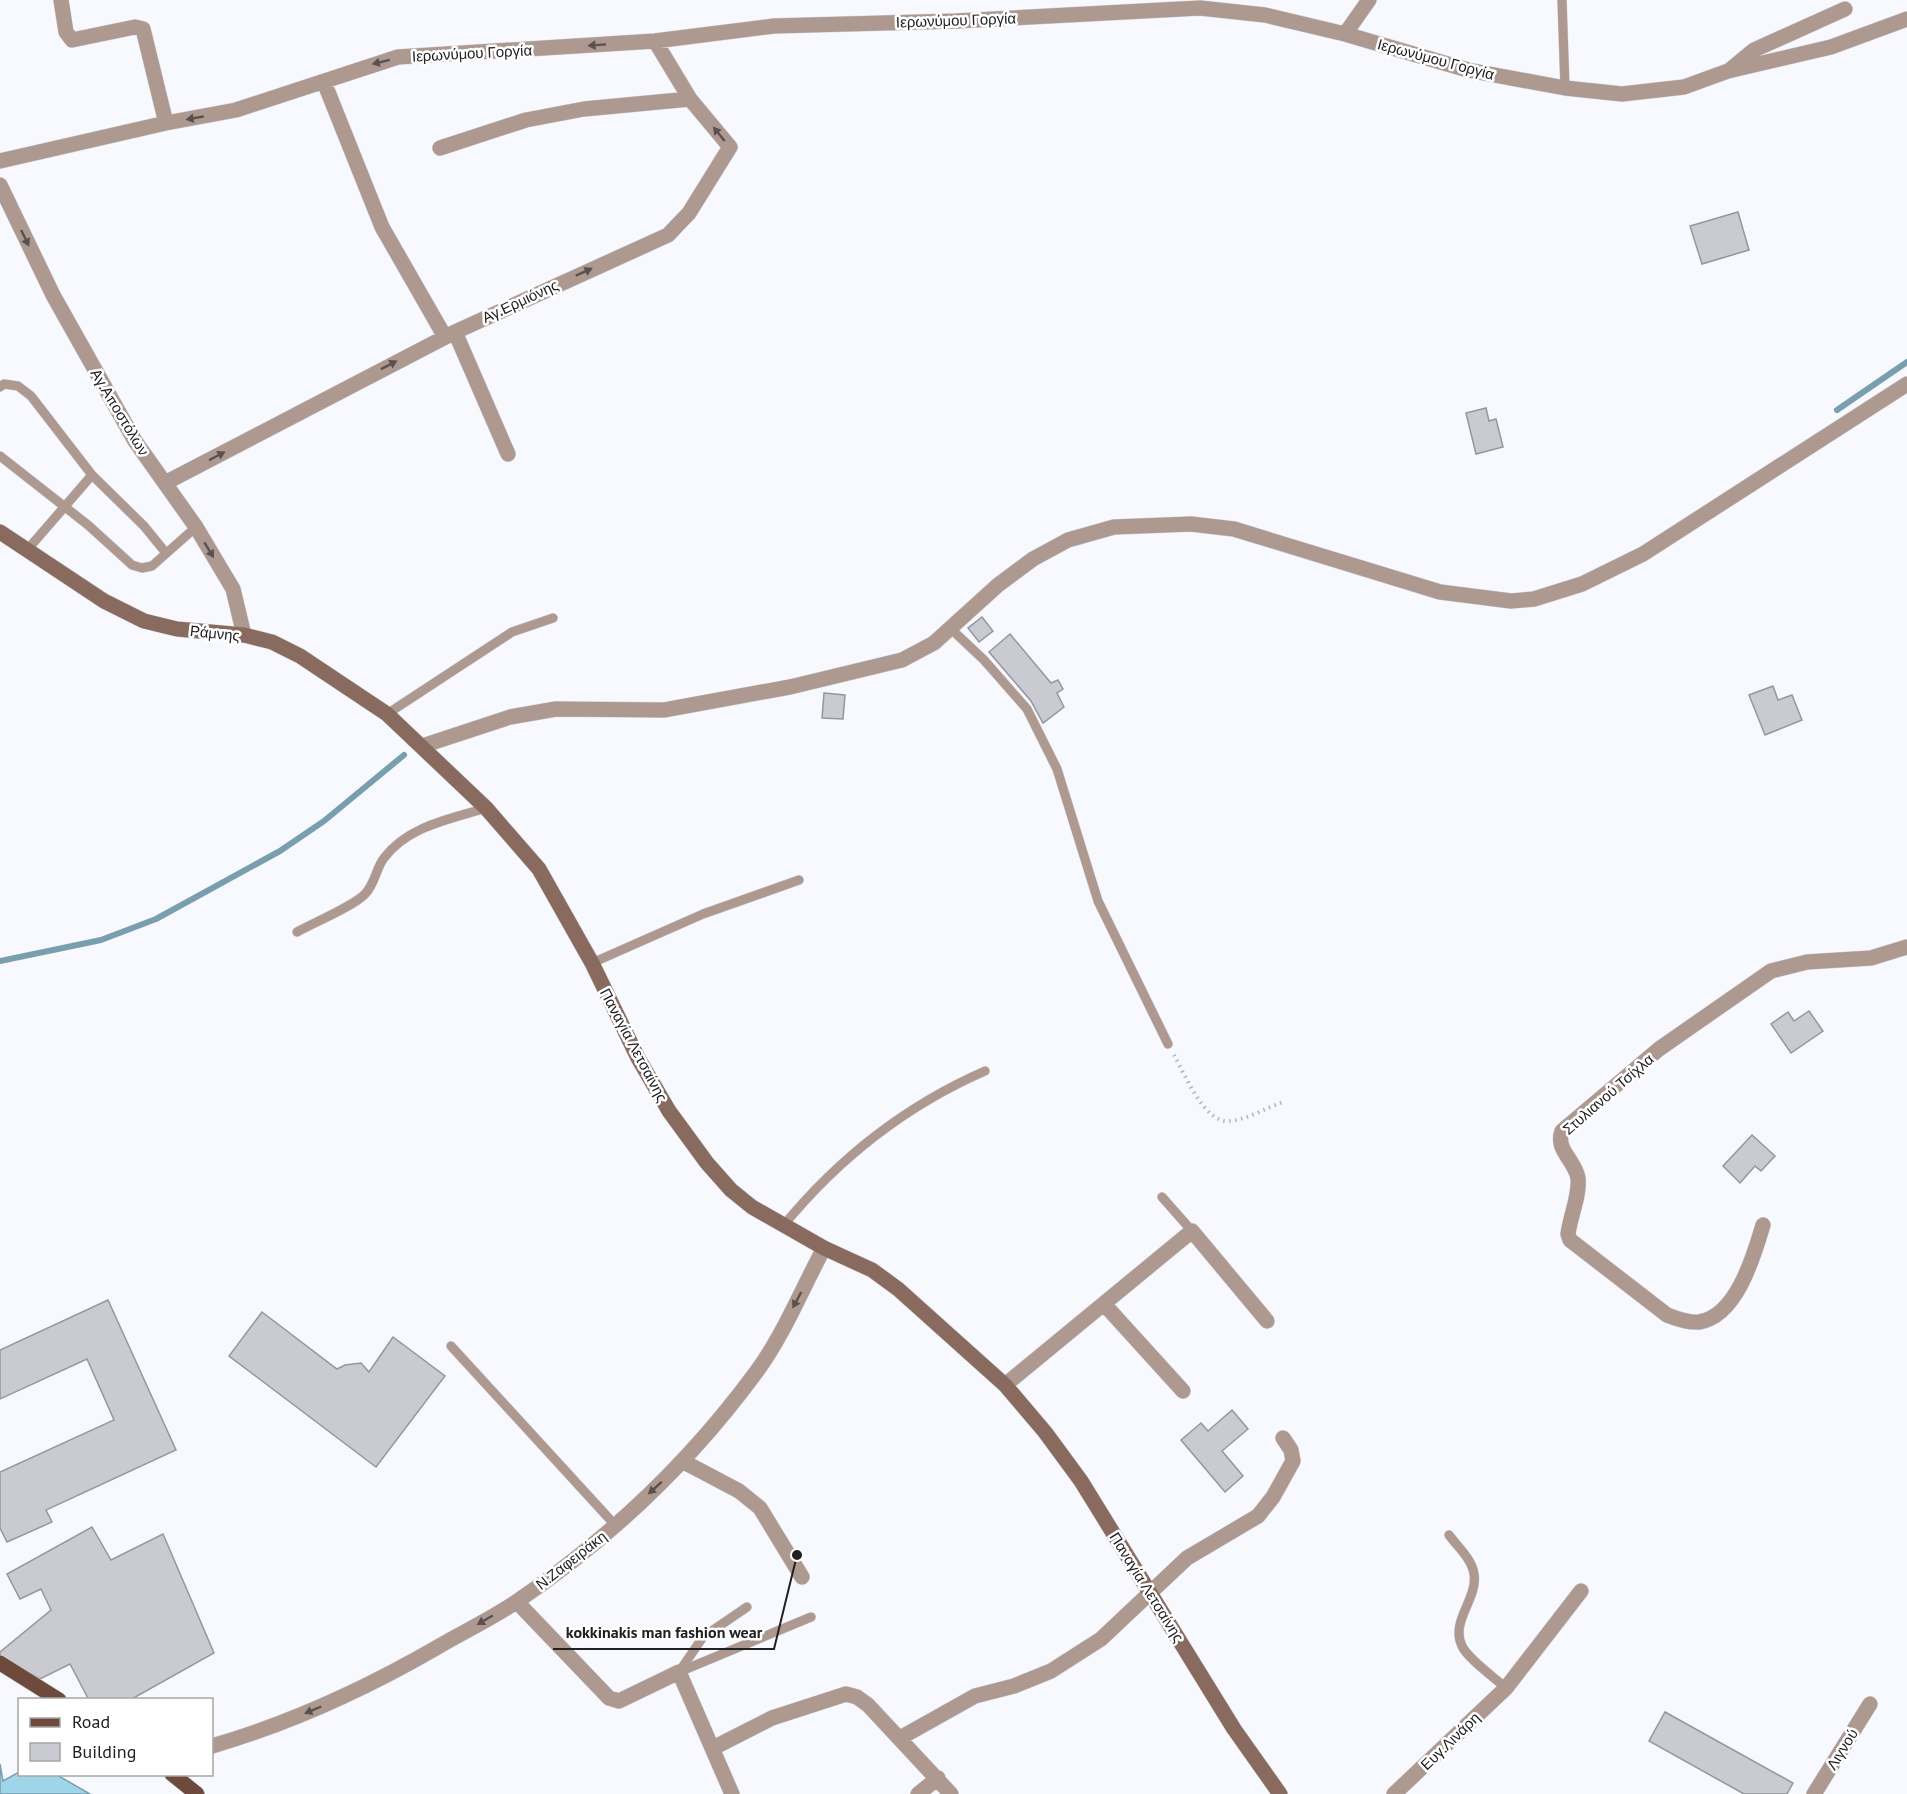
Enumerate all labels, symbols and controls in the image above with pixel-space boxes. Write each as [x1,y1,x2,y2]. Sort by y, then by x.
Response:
street label: Ιερωνύμου Γοργία [896,8,1017,32]
street label: Ιερωνύμου Γοργία [1375,34,1497,84]
street label: Ιερωνύμου Γοργία [411,40,533,66]
one-way arrow [587,40,606,50]
one-way arrow [372,57,391,67]
one-way arrow [186,113,205,122]
one-way arrow [714,127,726,142]
one-way arrow [20,229,30,247]
one-way arrow [575,267,593,277]
street label: Αγ.Ερμιόνης [479,275,561,327]
one-way arrow [381,360,398,370]
street label: Αγ.Αποστόλων [86,365,154,459]
one-way arrow [208,451,225,461]
one-way arrow [204,542,215,558]
street label: Ράμνης [189,621,241,645]
street label: Παναγία Λετσαίνης [596,985,672,1105]
street label: Στυλιανού Τσίχλα [1559,1049,1658,1139]
one-way arrow [792,1291,802,1308]
one-way arrow [648,1481,663,1495]
street label: Ν.Ζαφειράκη [532,1526,610,1594]
street label: Παναγία Λετσαίνης [1106,1529,1188,1645]
one-way arrow [476,1615,493,1625]
callout: kokkinakis man fashion wear [553,1615,774,1649]
text: kokkinakis man fashion wear [566,1622,763,1642]
legend [18,1698,213,1776]
one-way arrow [303,1705,321,1715]
street label: Ευγ.Λινάρη [1416,1708,1484,1774]
text: Road [72,1710,110,1733]
street label: Λιγνού [1822,1725,1862,1773]
text: Building [72,1740,136,1763]

